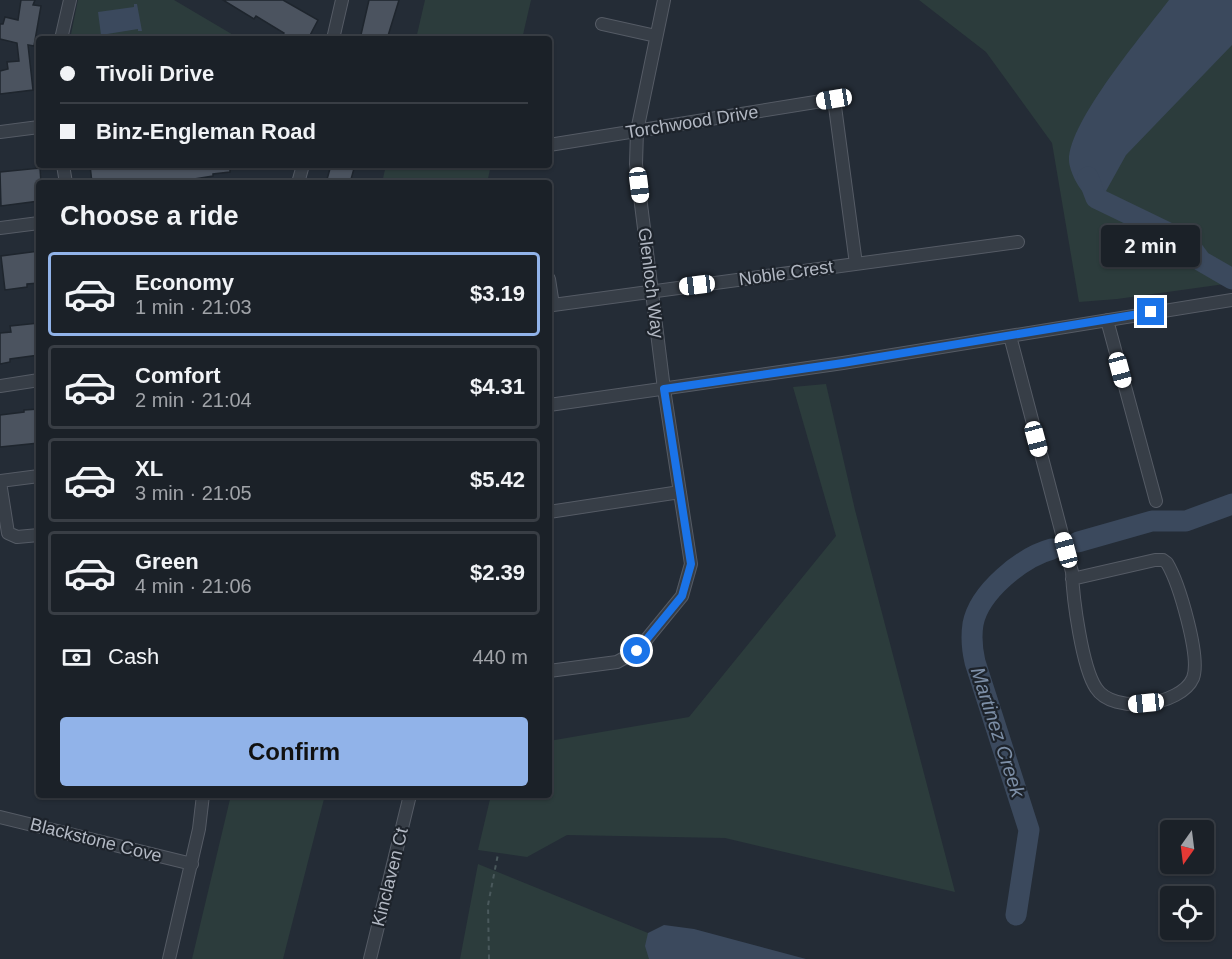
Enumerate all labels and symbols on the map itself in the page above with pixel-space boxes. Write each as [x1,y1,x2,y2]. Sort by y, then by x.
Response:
car [815,87,853,111]
street label: Torchwood Drive [624,102,760,142]
car [628,166,650,204]
callout: 2 min [1102,225,1200,267]
street label: Glenloch Way [634,227,668,339]
street label: Noble Crest [738,256,834,290]
car [678,274,716,296]
route end [1137,298,1164,325]
car [1107,350,1133,390]
car [1023,419,1049,459]
car [1053,530,1079,570]
route start [623,637,650,664]
water label: Martinez Creek [967,664,1030,801]
car [1127,692,1165,714]
street label: Blackstone Cove [28,814,164,866]
north arrow [1160,820,1214,874]
street label: Kinclaven Ct [368,826,412,928]

